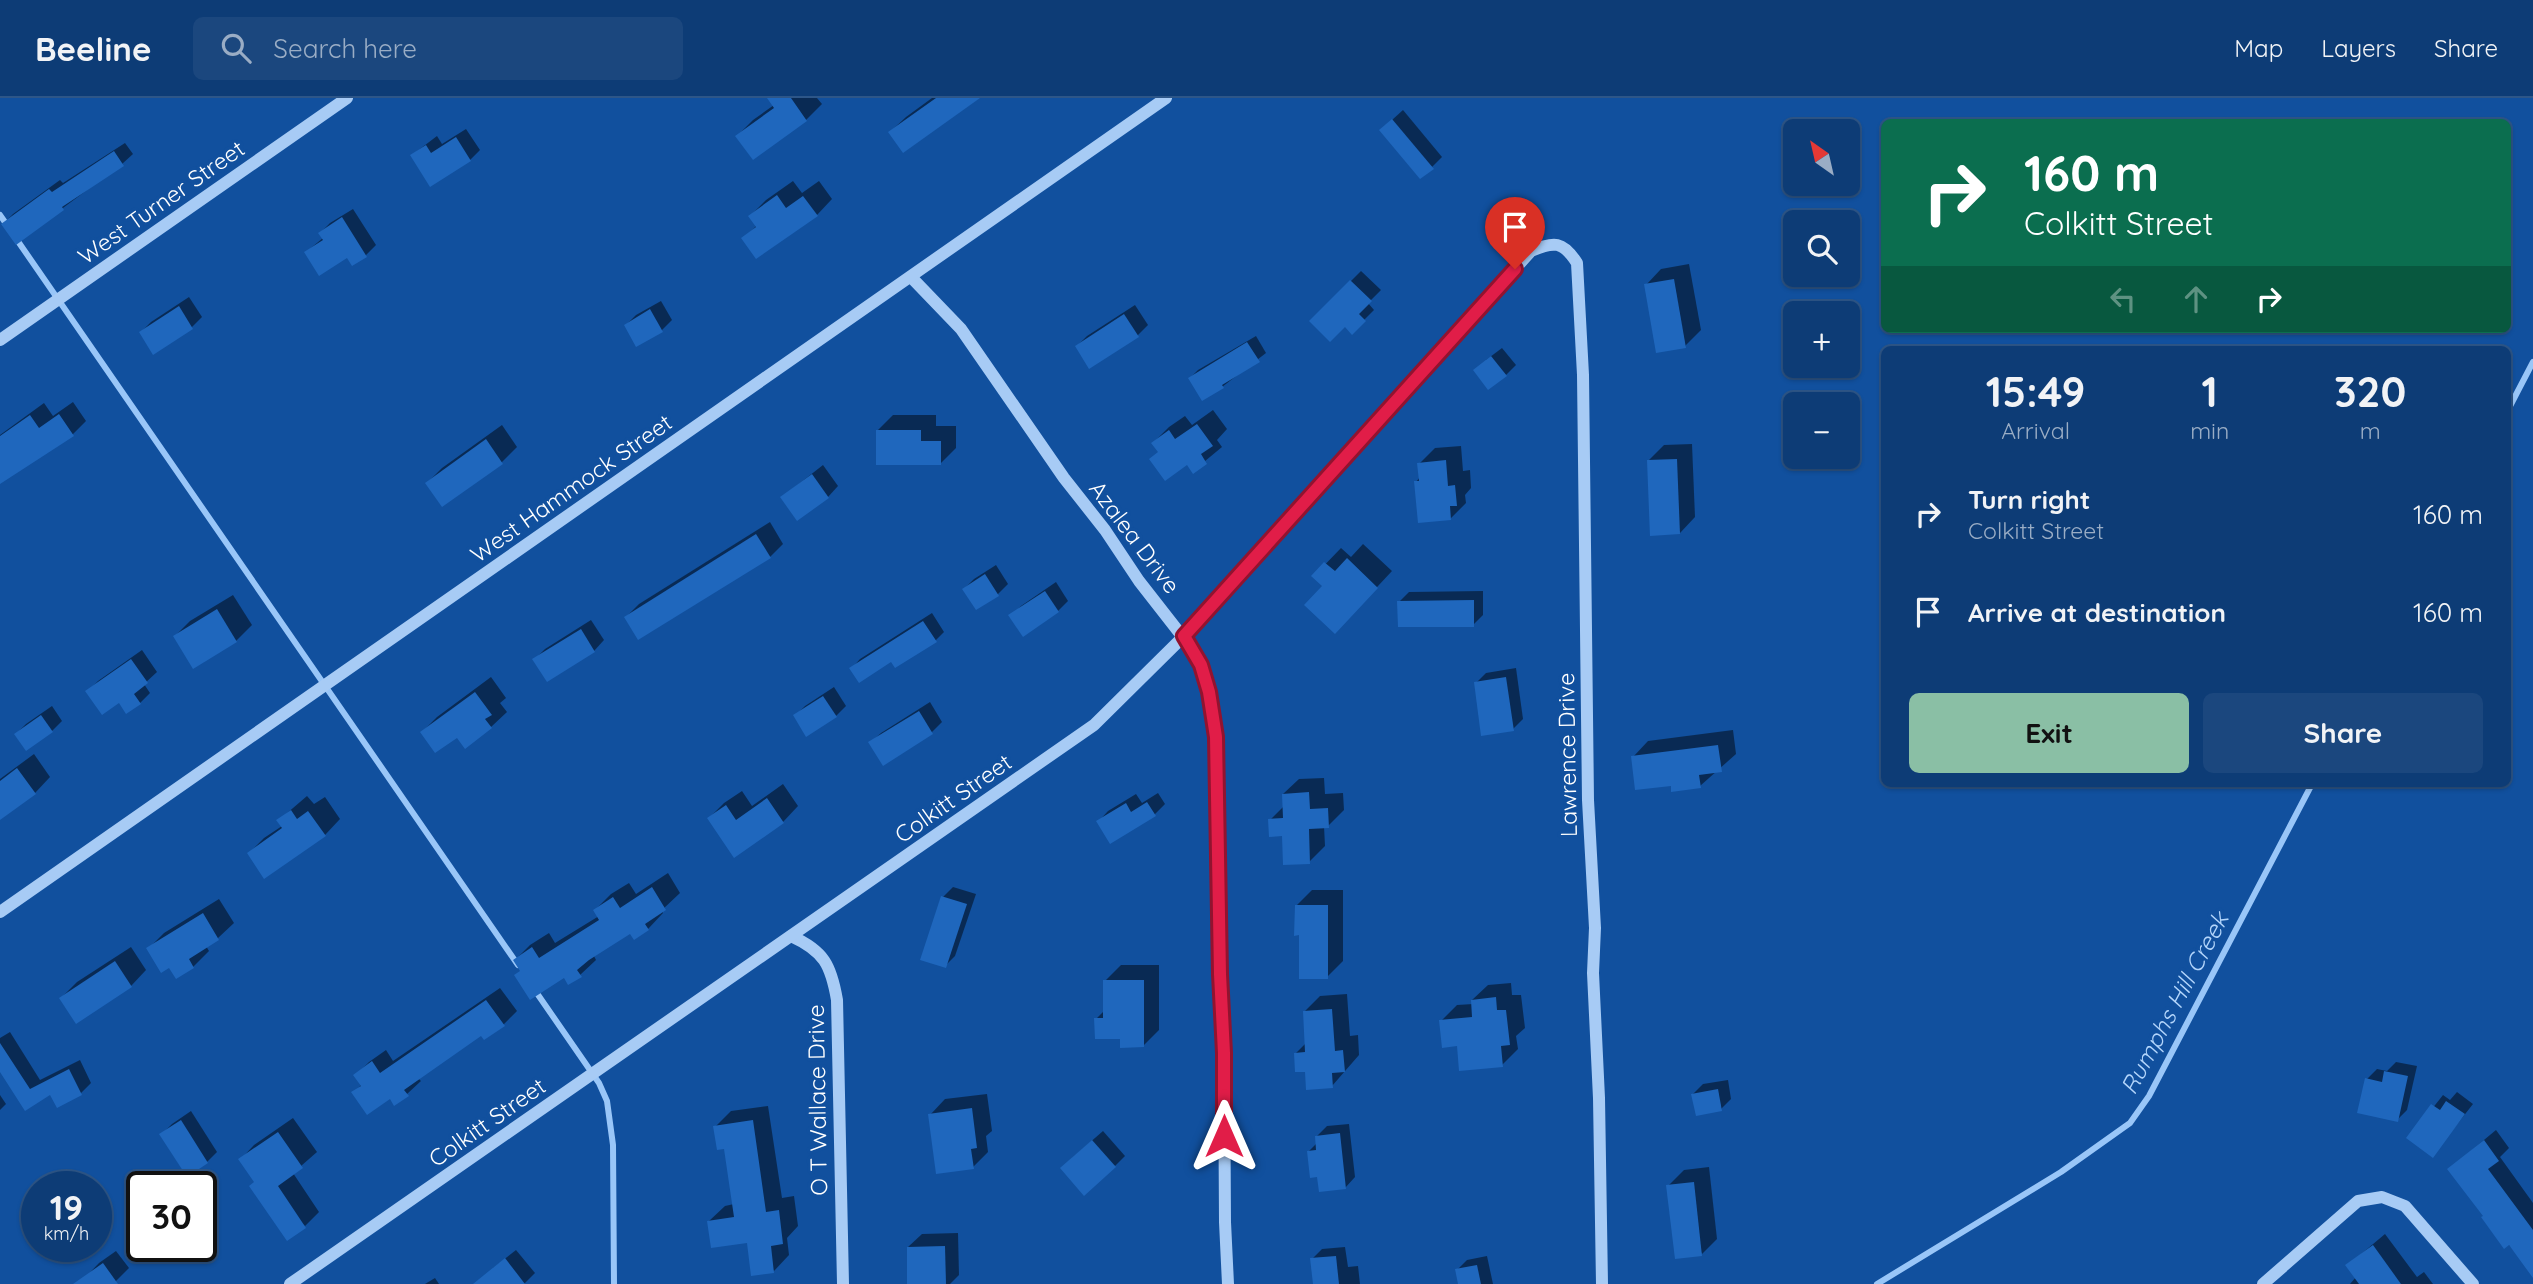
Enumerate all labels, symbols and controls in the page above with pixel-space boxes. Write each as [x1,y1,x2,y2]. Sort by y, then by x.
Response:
search box [193,17,683,80]
text: Beeline [35,28,151,69]
icon: search [217,29,255,67]
text: Search here [273,32,417,65]
text: Map [2234,33,2283,63]
text: Layers [2321,33,2396,63]
text: Share [2434,33,2498,63]
north arrow [1783,119,1860,196]
map controls [1783,119,1860,469]
street label: West Turner Street [72,133,250,270]
text: 160 m [2024,142,2159,203]
icon: right [1909,147,2000,238]
pin [1485,197,1545,269]
text: Colkitt Street [2024,203,2213,243]
icon: arrive [1496,208,1534,246]
button: search [1783,210,1860,287]
icon: left [2104,280,2142,318]
icon: ahead [2177,280,2215,318]
icon: right [2250,280,2288,318]
button: + [1783,301,1860,378]
text: 15:49 [1986,365,2085,418]
text: 1 [2202,365,2218,418]
text: 320 [2334,365,2406,418]
button: − [1783,392,1860,469]
street label: West Hammock Street [465,407,678,569]
text: Arrival [2001,416,2070,445]
text: min [2190,416,2229,445]
text: m [2360,416,2381,445]
street label: Azalea Drive [1083,475,1187,599]
text: Turn right [1968,483,2090,516]
icon: right [1909,495,1947,533]
text: 160 m [2413,498,2483,531]
text: Colkitt Street [1968,516,2104,545]
icon: arrive [1909,593,1947,631]
text: Arrive at destination [1968,596,2226,629]
text: 160 m [2413,596,2483,629]
street label: Lawrence Drive [1551,672,1583,838]
button: Exit [1909,693,2189,773]
button: Share [2203,693,2483,773]
street label: Colkitt Street [889,747,1017,849]
water label: Rumphs Hill Creek [2113,905,2236,1099]
street label: O T Wallace Drive [801,1004,833,1196]
street label: Colkitt Street [423,1071,551,1173]
position arrow [1187,1099,1261,1173]
speed limit sign: 30 [126,1171,217,1262]
text: 19 [50,1185,83,1229]
text: km/h [44,1222,89,1245]

